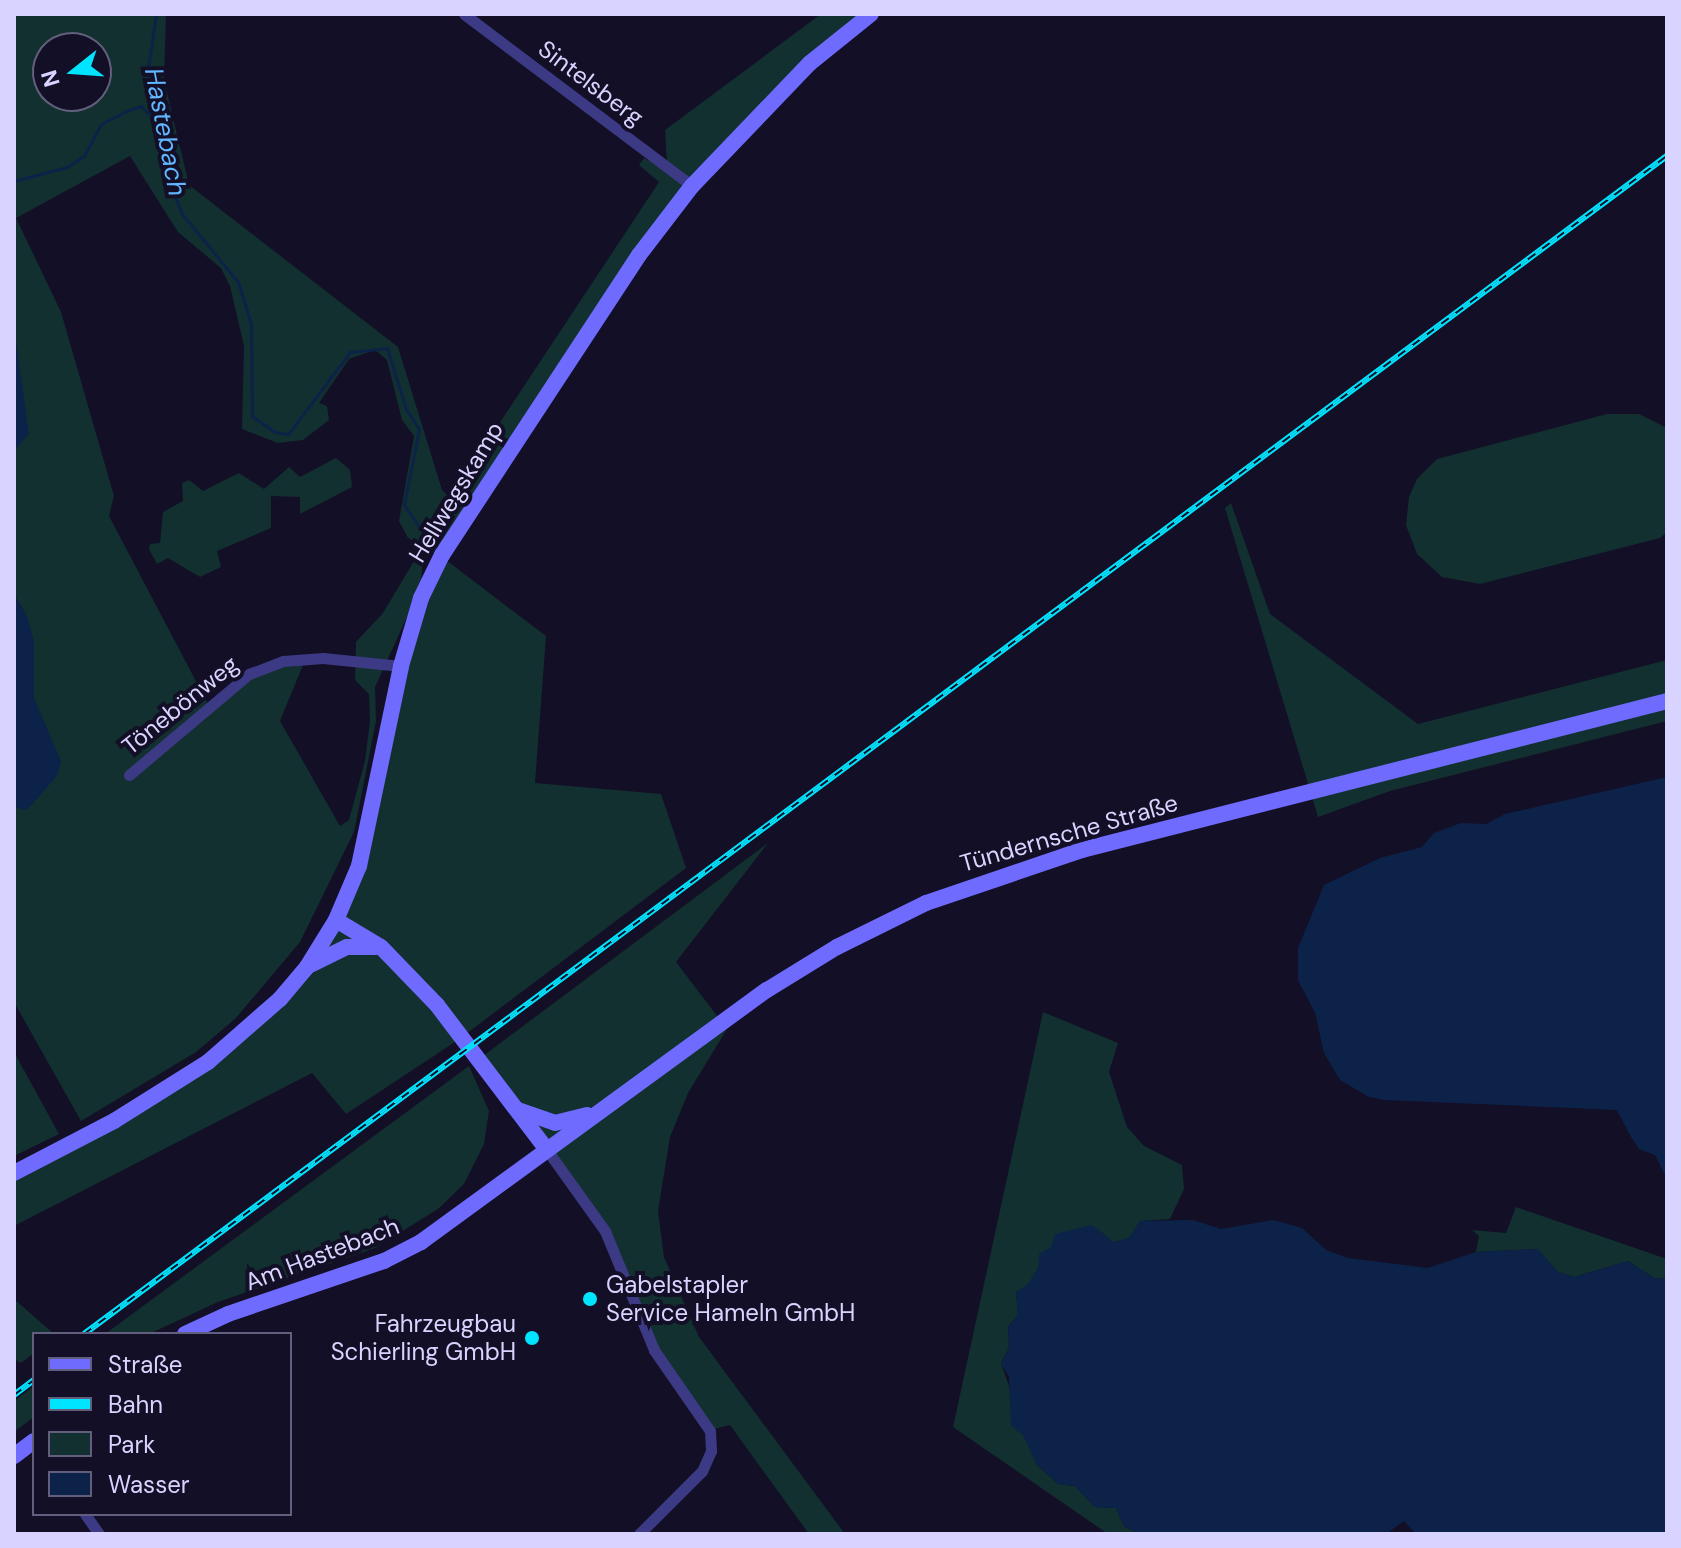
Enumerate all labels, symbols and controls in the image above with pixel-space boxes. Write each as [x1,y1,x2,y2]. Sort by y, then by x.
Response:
north arrow [32,32,112,112]
street label: Sintelsberg [533,34,649,132]
water label: Hastebach [137,65,193,199]
text: N [34,67,67,90]
street label: Hellwegskamp [403,416,509,568]
street label: Tönebönweg [116,650,244,760]
street label: Tündernsche Straße [957,788,1181,878]
street label: Am Hastebach [241,1211,403,1297]
place label: Gabelstapler Service Hameln GmbH [606,1271,855,1327]
marker: Gabelstapler Service Hameln GmbH [581,1290,599,1308]
place label: Fahrzeugbau Schierling GmbH [331,1310,516,1366]
marker: Fahrzeugbau Schierling GmbH [523,1329,541,1347]
legend [32,1332,292,1516]
text: Straße [108,1349,182,1380]
text: Bahn [108,1389,163,1420]
text: Park [108,1429,155,1460]
text: Wasser [108,1469,190,1500]

